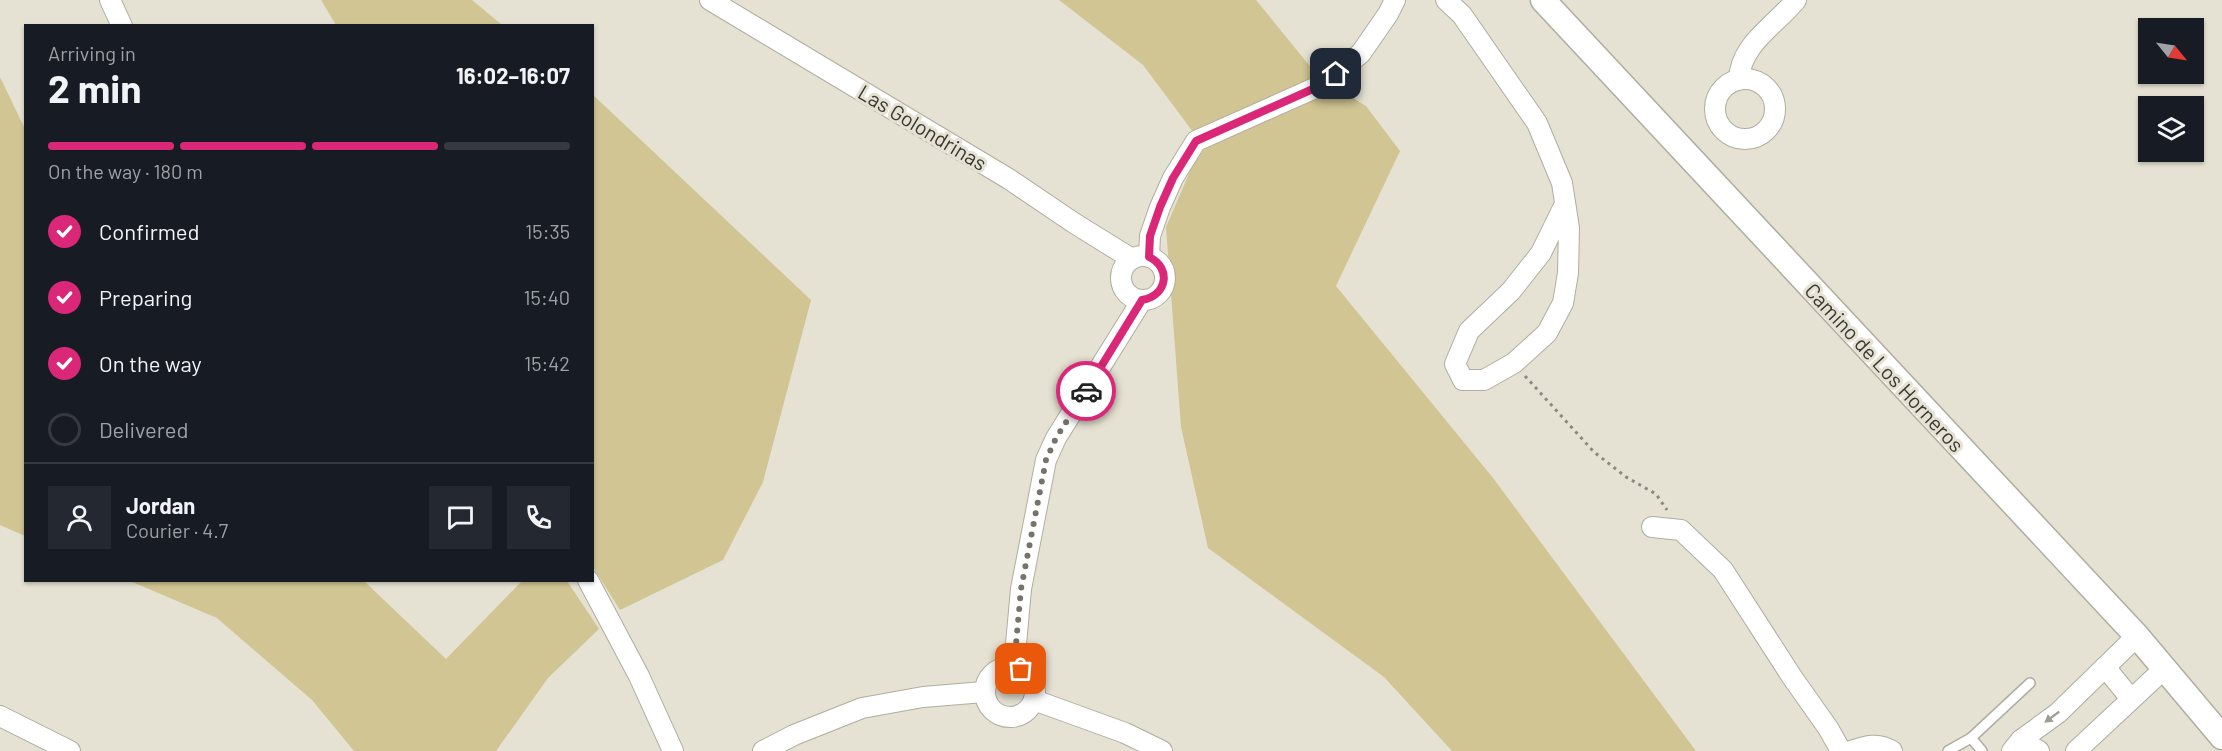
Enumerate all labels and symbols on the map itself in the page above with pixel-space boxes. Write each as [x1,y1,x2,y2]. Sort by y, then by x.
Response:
north arrow [2138,18,2204,84]
pin [1310,48,1361,99]
street label: Las Golondrinas [854,79,992,175]
street label: Camino de Los Horneros [1800,277,1970,457]
courier [1056,361,1116,421]
pin [995,643,1046,694]
one-way arrow [2044,711,2060,724]

